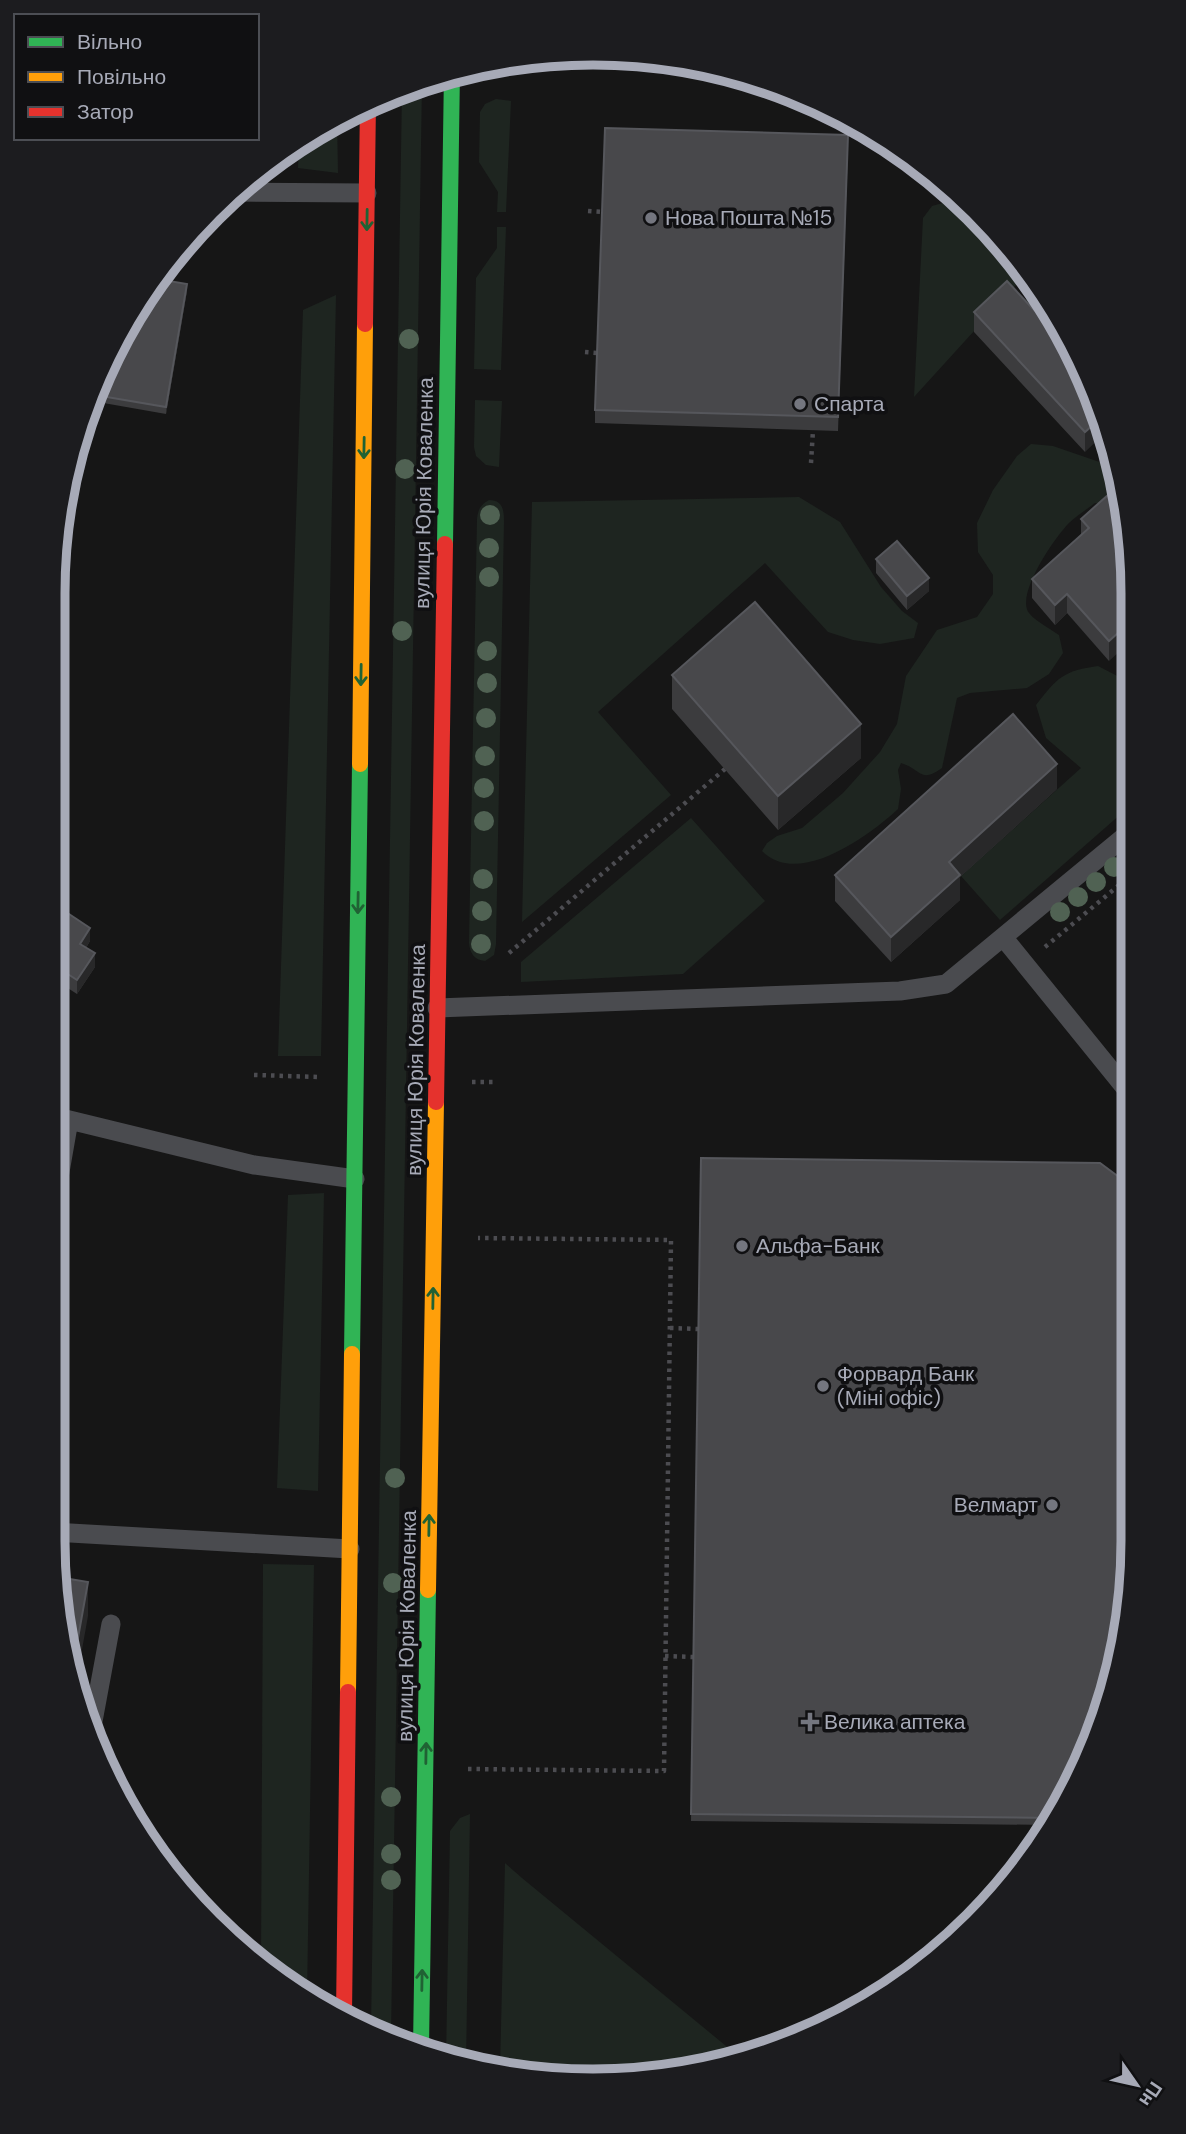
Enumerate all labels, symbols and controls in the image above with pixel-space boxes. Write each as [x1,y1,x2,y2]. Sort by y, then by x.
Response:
legend [14,14,259,140]
text: Вільно [77,28,142,56]
text: Повільно [77,63,166,91]
text: Затор [77,98,134,126]
place label: Нова Пошта №15 [665,204,832,232]
one-way arrow [360,209,373,232]
marker: Нова Пошта №15 [643,210,659,226]
street label: вулиця Юрія Коваленка [408,377,440,609]
place label: Спарта [814,390,885,418]
marker: Спарта [792,396,808,412]
one-way arrow [357,436,371,459]
one-way arrow [354,664,368,687]
one-way arrow [351,891,365,914]
street label: вулиця Юрія Коваленка [400,944,432,1176]
place label: Альфа-Банк [756,1232,881,1260]
marker: Альфа-Банк [734,1238,750,1254]
one-way arrow [426,1287,440,1310]
place label: Форвард Банк (Міні офіс) [837,1360,975,1412]
marker: Форвард Банк (Міні офіс) [815,1378,831,1394]
place label: Велмарт [954,1491,1038,1519]
marker: Велмарт [1044,1497,1060,1513]
street label: вулиця Юрія Коваленка [391,1510,423,1742]
one-way arrow [423,1514,436,1537]
place label: Велика аптека [824,1708,966,1736]
marker: Велика аптека [802,1714,818,1730]
one-way arrow [419,1742,432,1765]
one-way arrow [415,1969,429,1992]
north arrow [1102,2050,1172,2120]
text: Пн [1133,2077,1168,2112]

